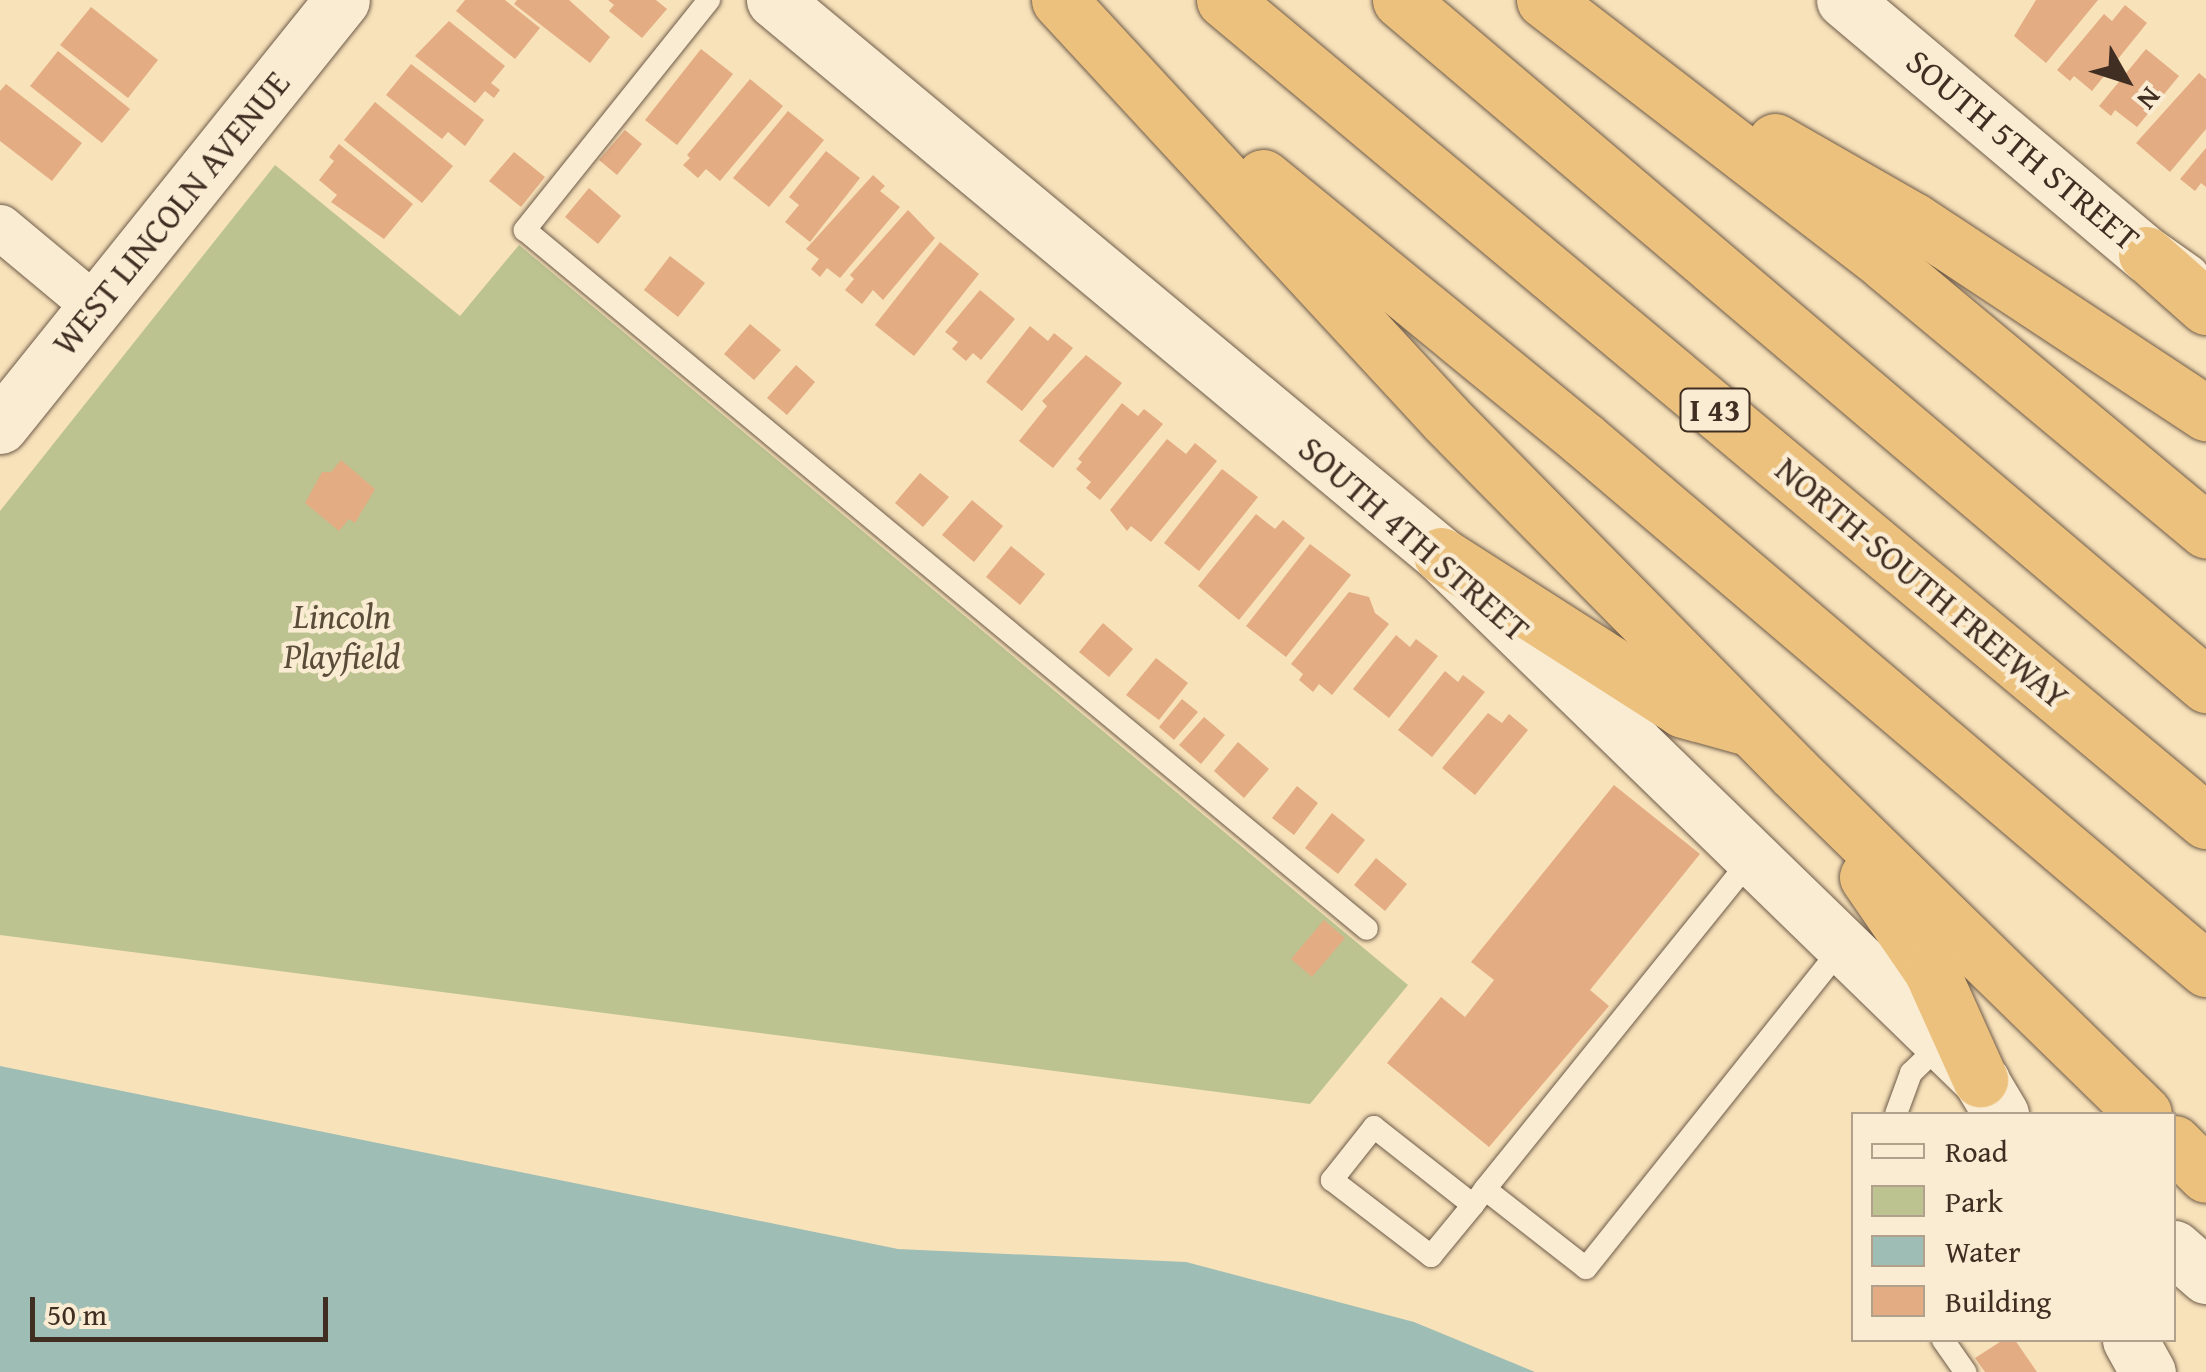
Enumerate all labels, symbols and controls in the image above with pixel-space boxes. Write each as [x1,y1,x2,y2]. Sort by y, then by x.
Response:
north arrow [2076,30,2176,130]
street label: SOUTH 5TH STREET [1898,40,2148,260]
street label: WEST LINCOLN AVENUE [44,63,298,363]
text: N [2128,79,2172,119]
road number: I 43 [1678,383,1752,437]
street label: SOUTH 4TH STREET [1290,428,1538,650]
street label: NORTH-SOUTH FREEWAY [1767,448,2077,718]
park label: Lincoln Playfield [284,595,400,677]
legend [1851,1112,2176,1342]
text: Road [1945,1129,2008,1173]
text: Park [1945,1179,2003,1223]
text: Water [1945,1229,2021,1273]
scale bar [35,1277,332,1339]
text: Building [1945,1279,2051,1323]
text: 50 m [47,1292,107,1336]

